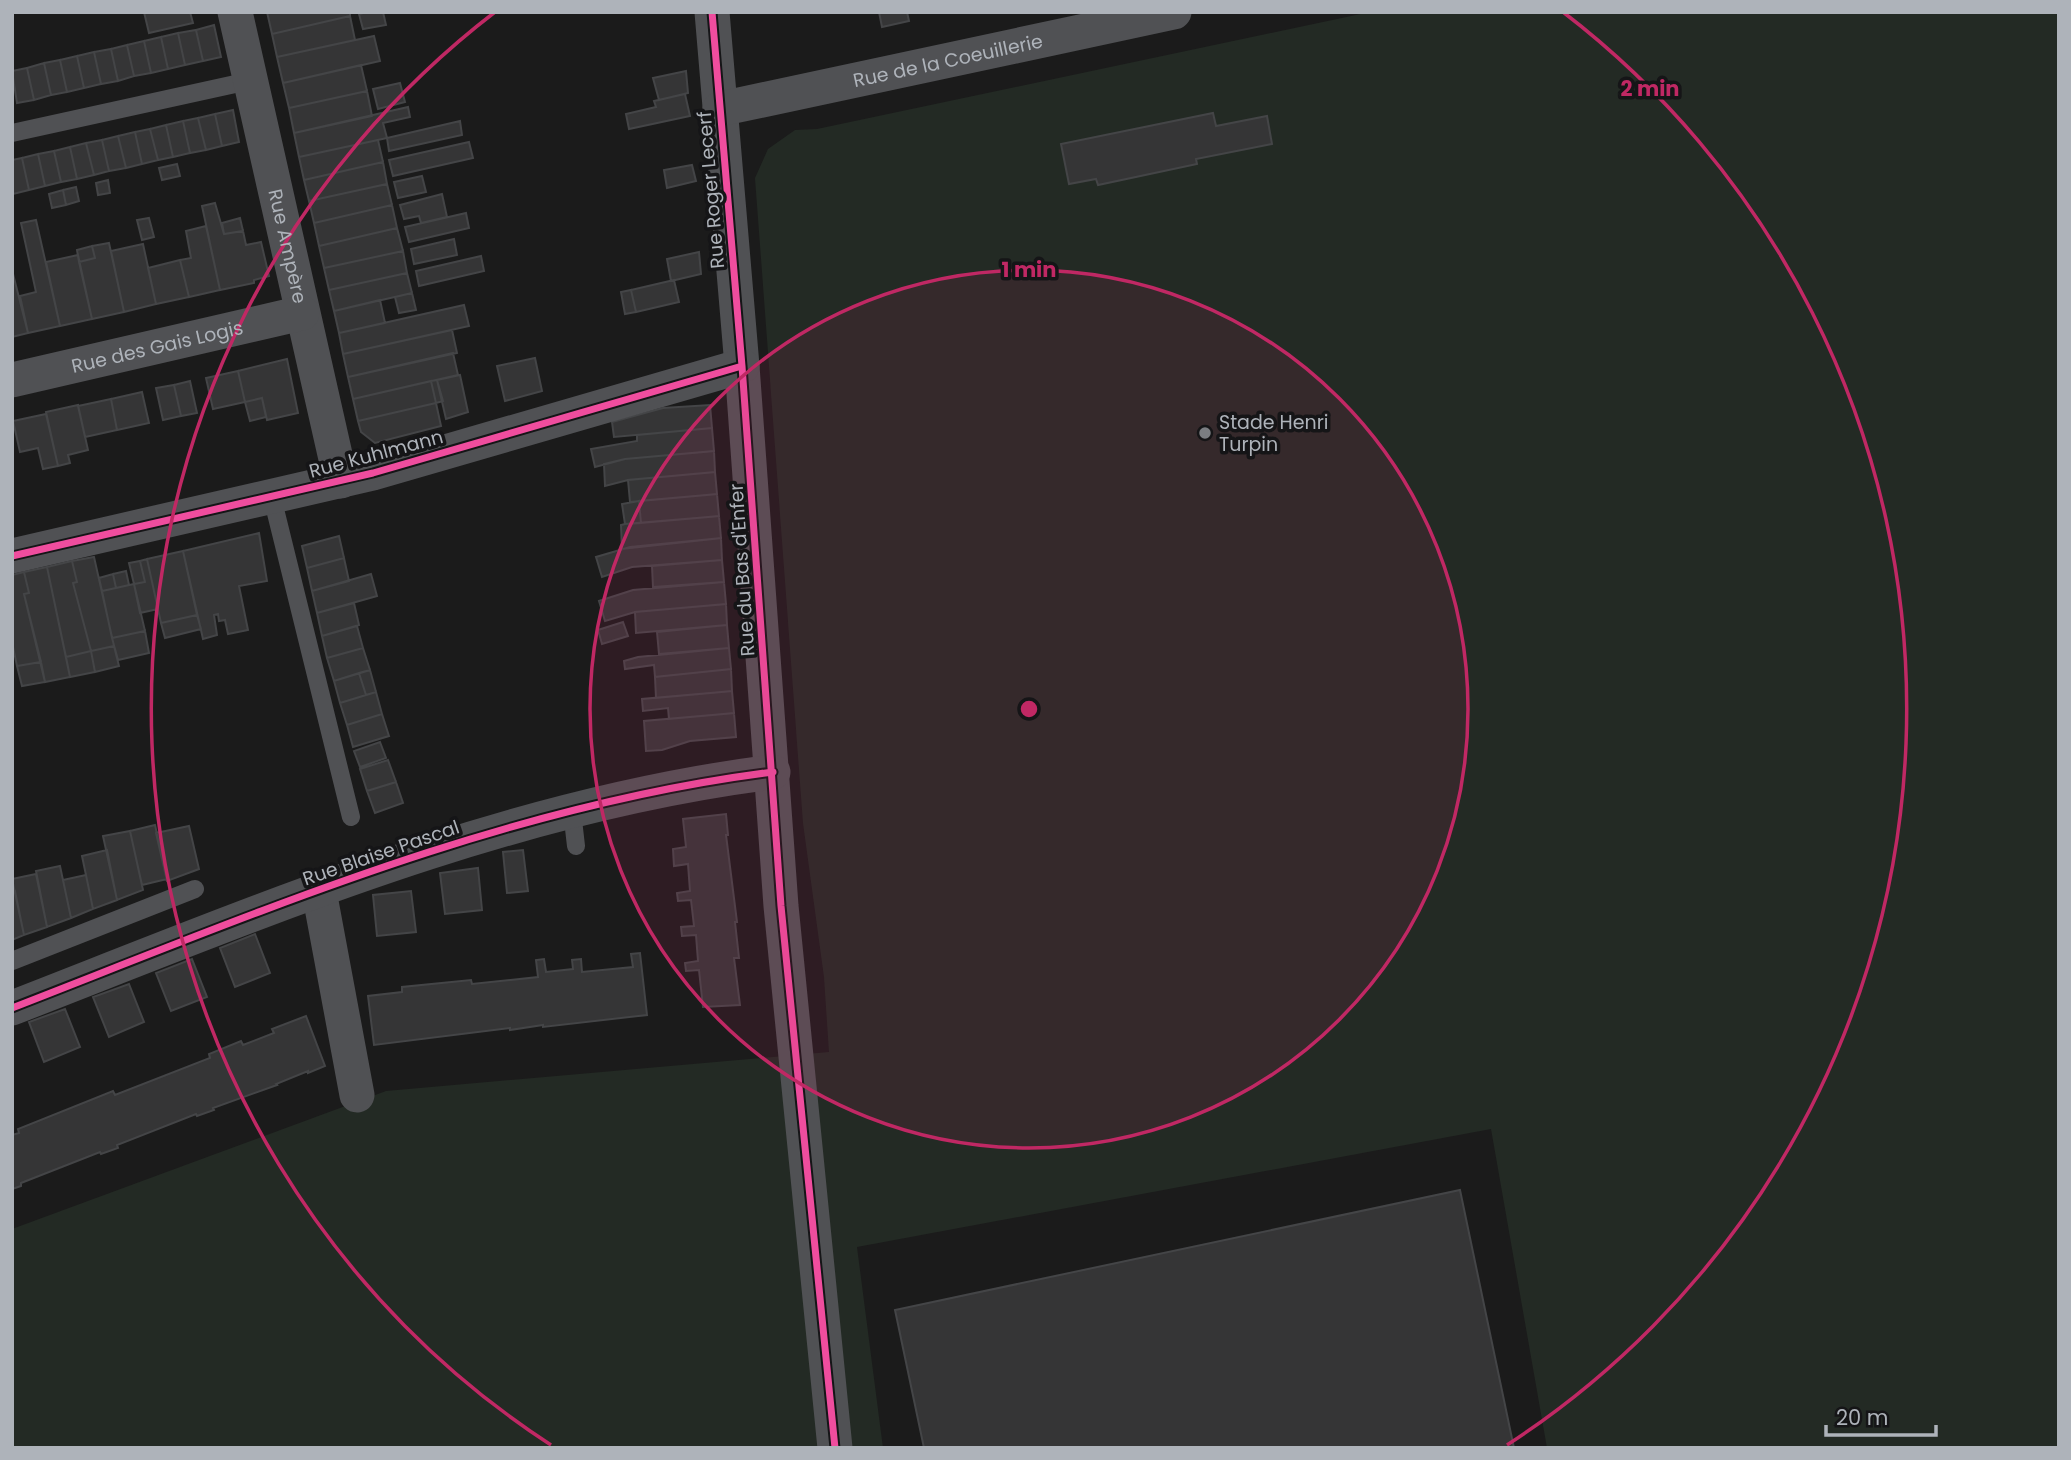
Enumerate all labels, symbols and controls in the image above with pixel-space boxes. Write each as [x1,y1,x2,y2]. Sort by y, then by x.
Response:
street label: Rue de la Coeuillerie [851,27,1045,94]
text: 2 min [1620,74,1680,103]
street label: Rue Roger Lecerf [691,110,731,270]
street label: Rue Ampère [262,186,314,306]
text: 1 min [1002,255,1056,284]
street label: Rue des Gais Logis [69,314,246,379]
place label: Stade Henri Turpin [1219,409,1328,458]
street label: Rue Kuhlmann [306,423,446,485]
marker: Stade Henri Turpin [1197,425,1213,441]
street label: Rue du Bas d'Enfer [722,483,762,657]
centre of rings [1017,697,1041,721]
street label: Rue Blaise Pascal [299,814,463,892]
scale bar [1826,1394,1936,1438]
text: 20 m [1836,1403,1889,1432]

